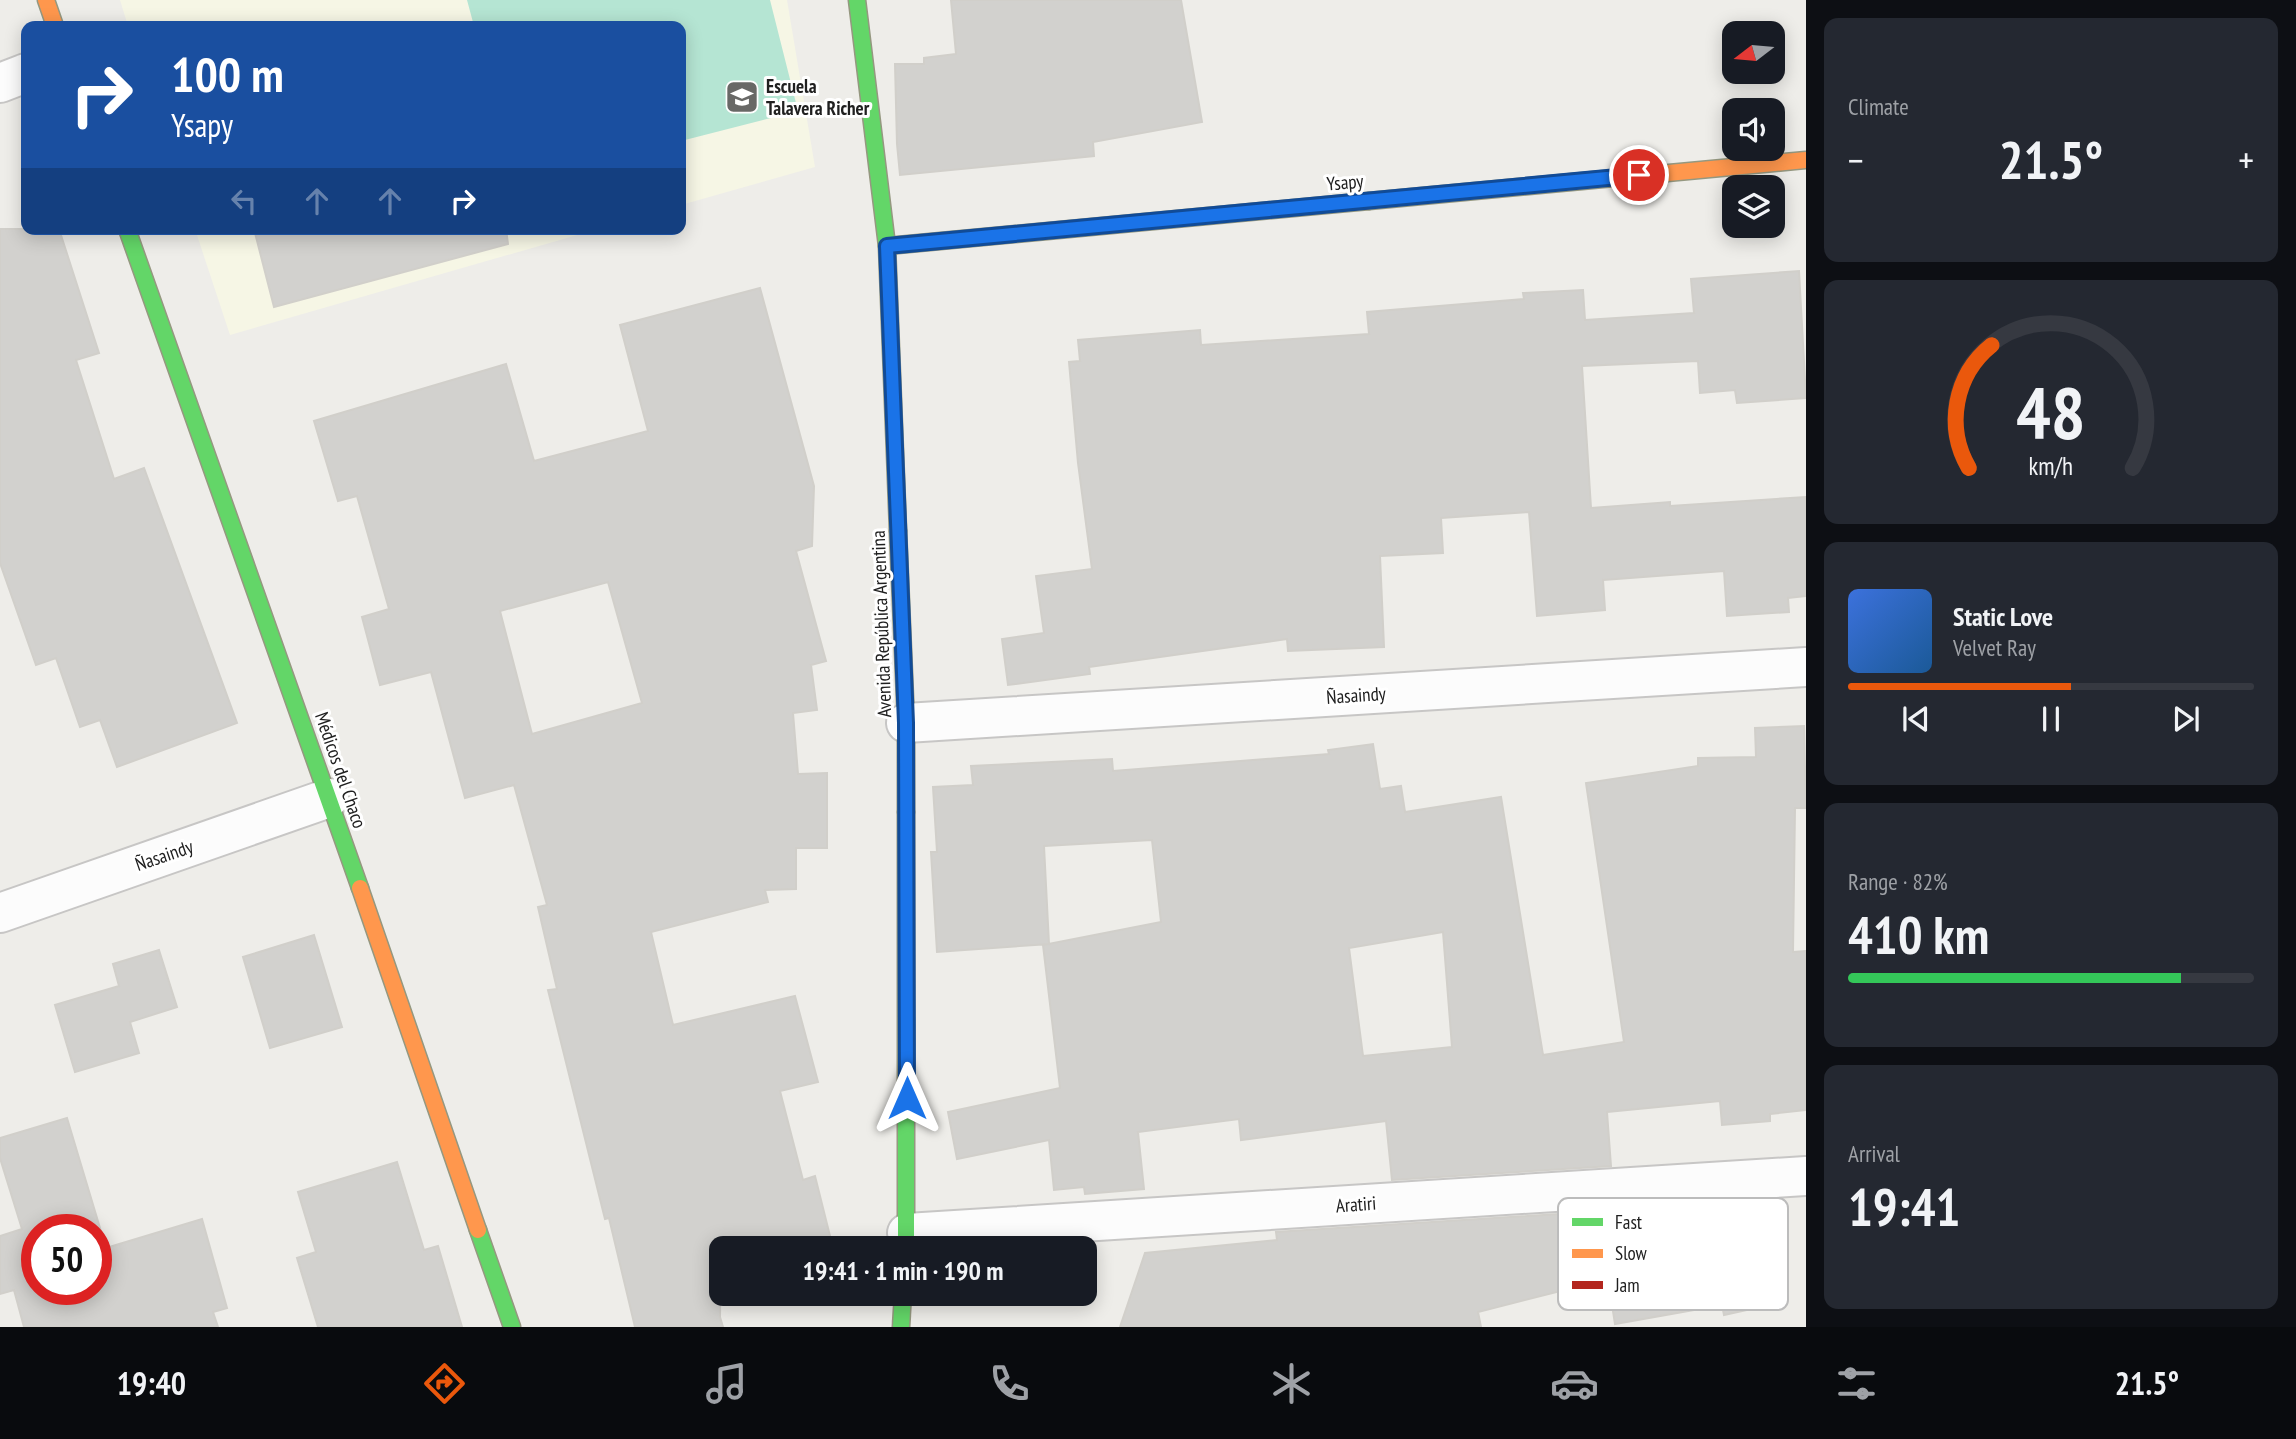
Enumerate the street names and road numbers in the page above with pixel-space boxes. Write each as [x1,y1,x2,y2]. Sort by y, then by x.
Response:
street label: Ysapy [1326,168,1365,196]
street label: Avenida República Argentina [866,530,896,718]
street label: Ñasaindy [1325,681,1387,709]
street label: Médicos del Chaco [310,709,372,831]
street label: Ñasaindy [132,834,197,876]
street label: Aratiri [1335,1191,1377,1217]

